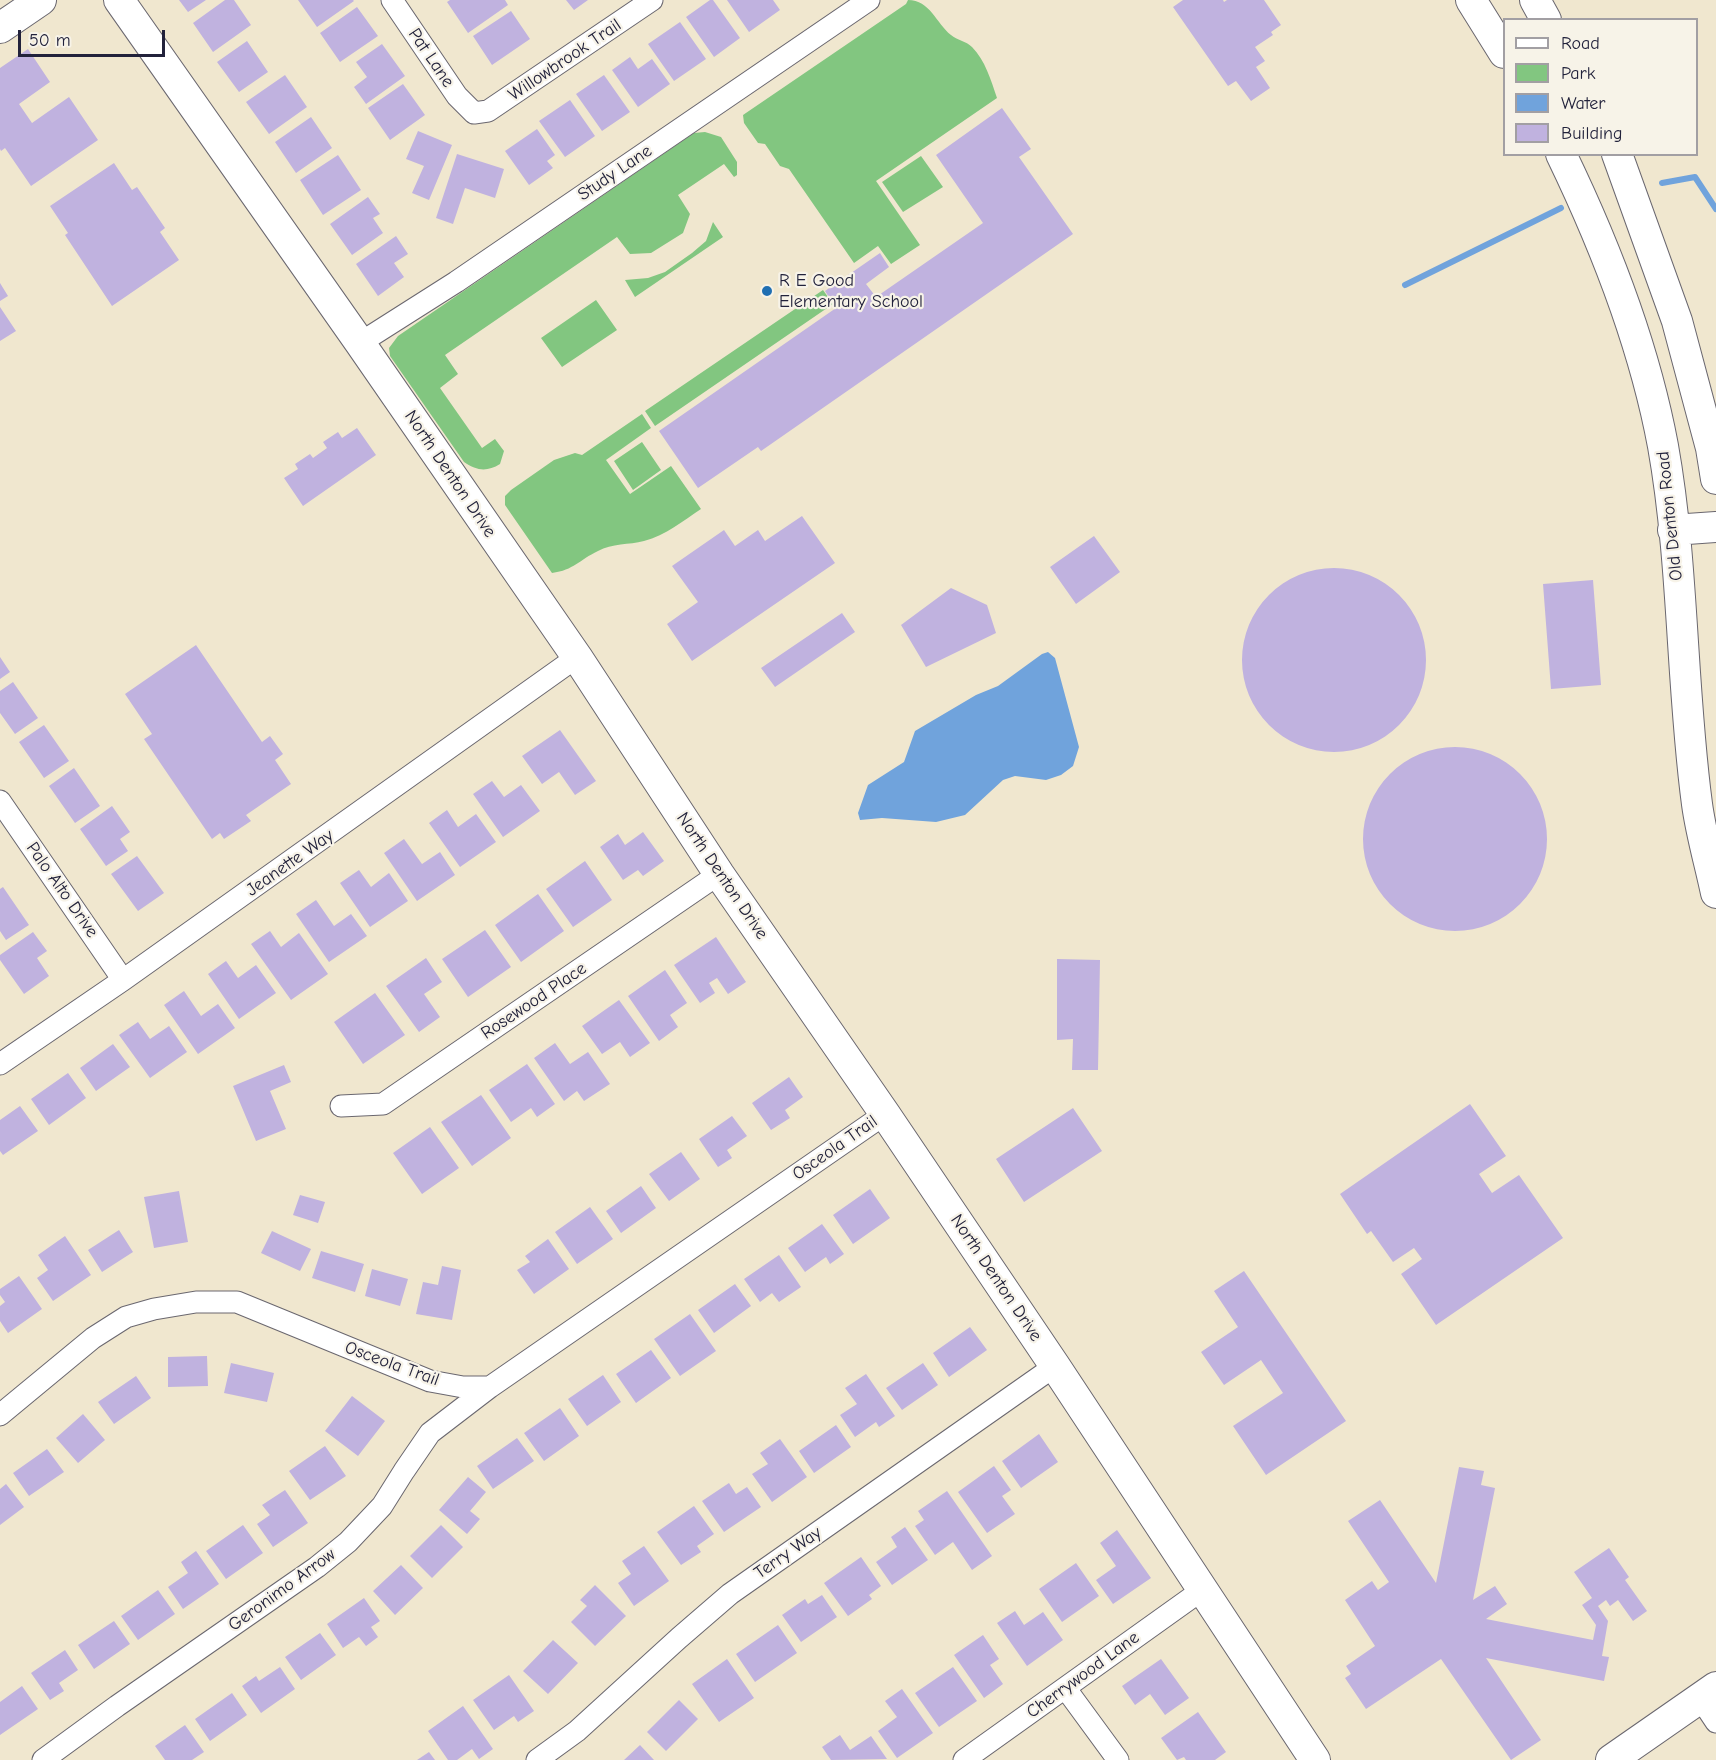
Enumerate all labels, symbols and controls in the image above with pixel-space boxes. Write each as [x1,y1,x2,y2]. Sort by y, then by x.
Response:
street label: Willowbrook Trail [504,14,626,106]
scale bar [21,18,168,56]
legend [1503,18,1698,156]
street label: Pat Lane [403,24,459,92]
text: 50 m [29,30,71,51]
text: Road [1561,33,1600,54]
text: Park [1561,63,1595,84]
text: Water [1561,93,1605,114]
text: Building [1561,123,1623,144]
street label: Study Lane [574,140,656,206]
place label: R E Good Elementary School [779,270,923,312]
marker: R E Good Elementary School [760,284,774,298]
street label: North Denton Drive [400,406,500,542]
street label: Old Denton Road [1652,450,1688,582]
street label: North Denton Drive [672,808,772,944]
street label: Jeanette Way [242,825,338,901]
street label: Palo Alto Drive [21,838,103,942]
street label: Rosewood Place [477,958,591,1044]
street label: Osceola Trail [788,1111,882,1185]
street label: North Denton Drive [946,1210,1046,1346]
street label: Osceola Trail [342,1337,442,1391]
street label: Terry Way [750,1522,826,1584]
street label: Geronimo Arrow [224,1544,340,1636]
street label: Cherrywood Lane [1022,1627,1144,1723]

